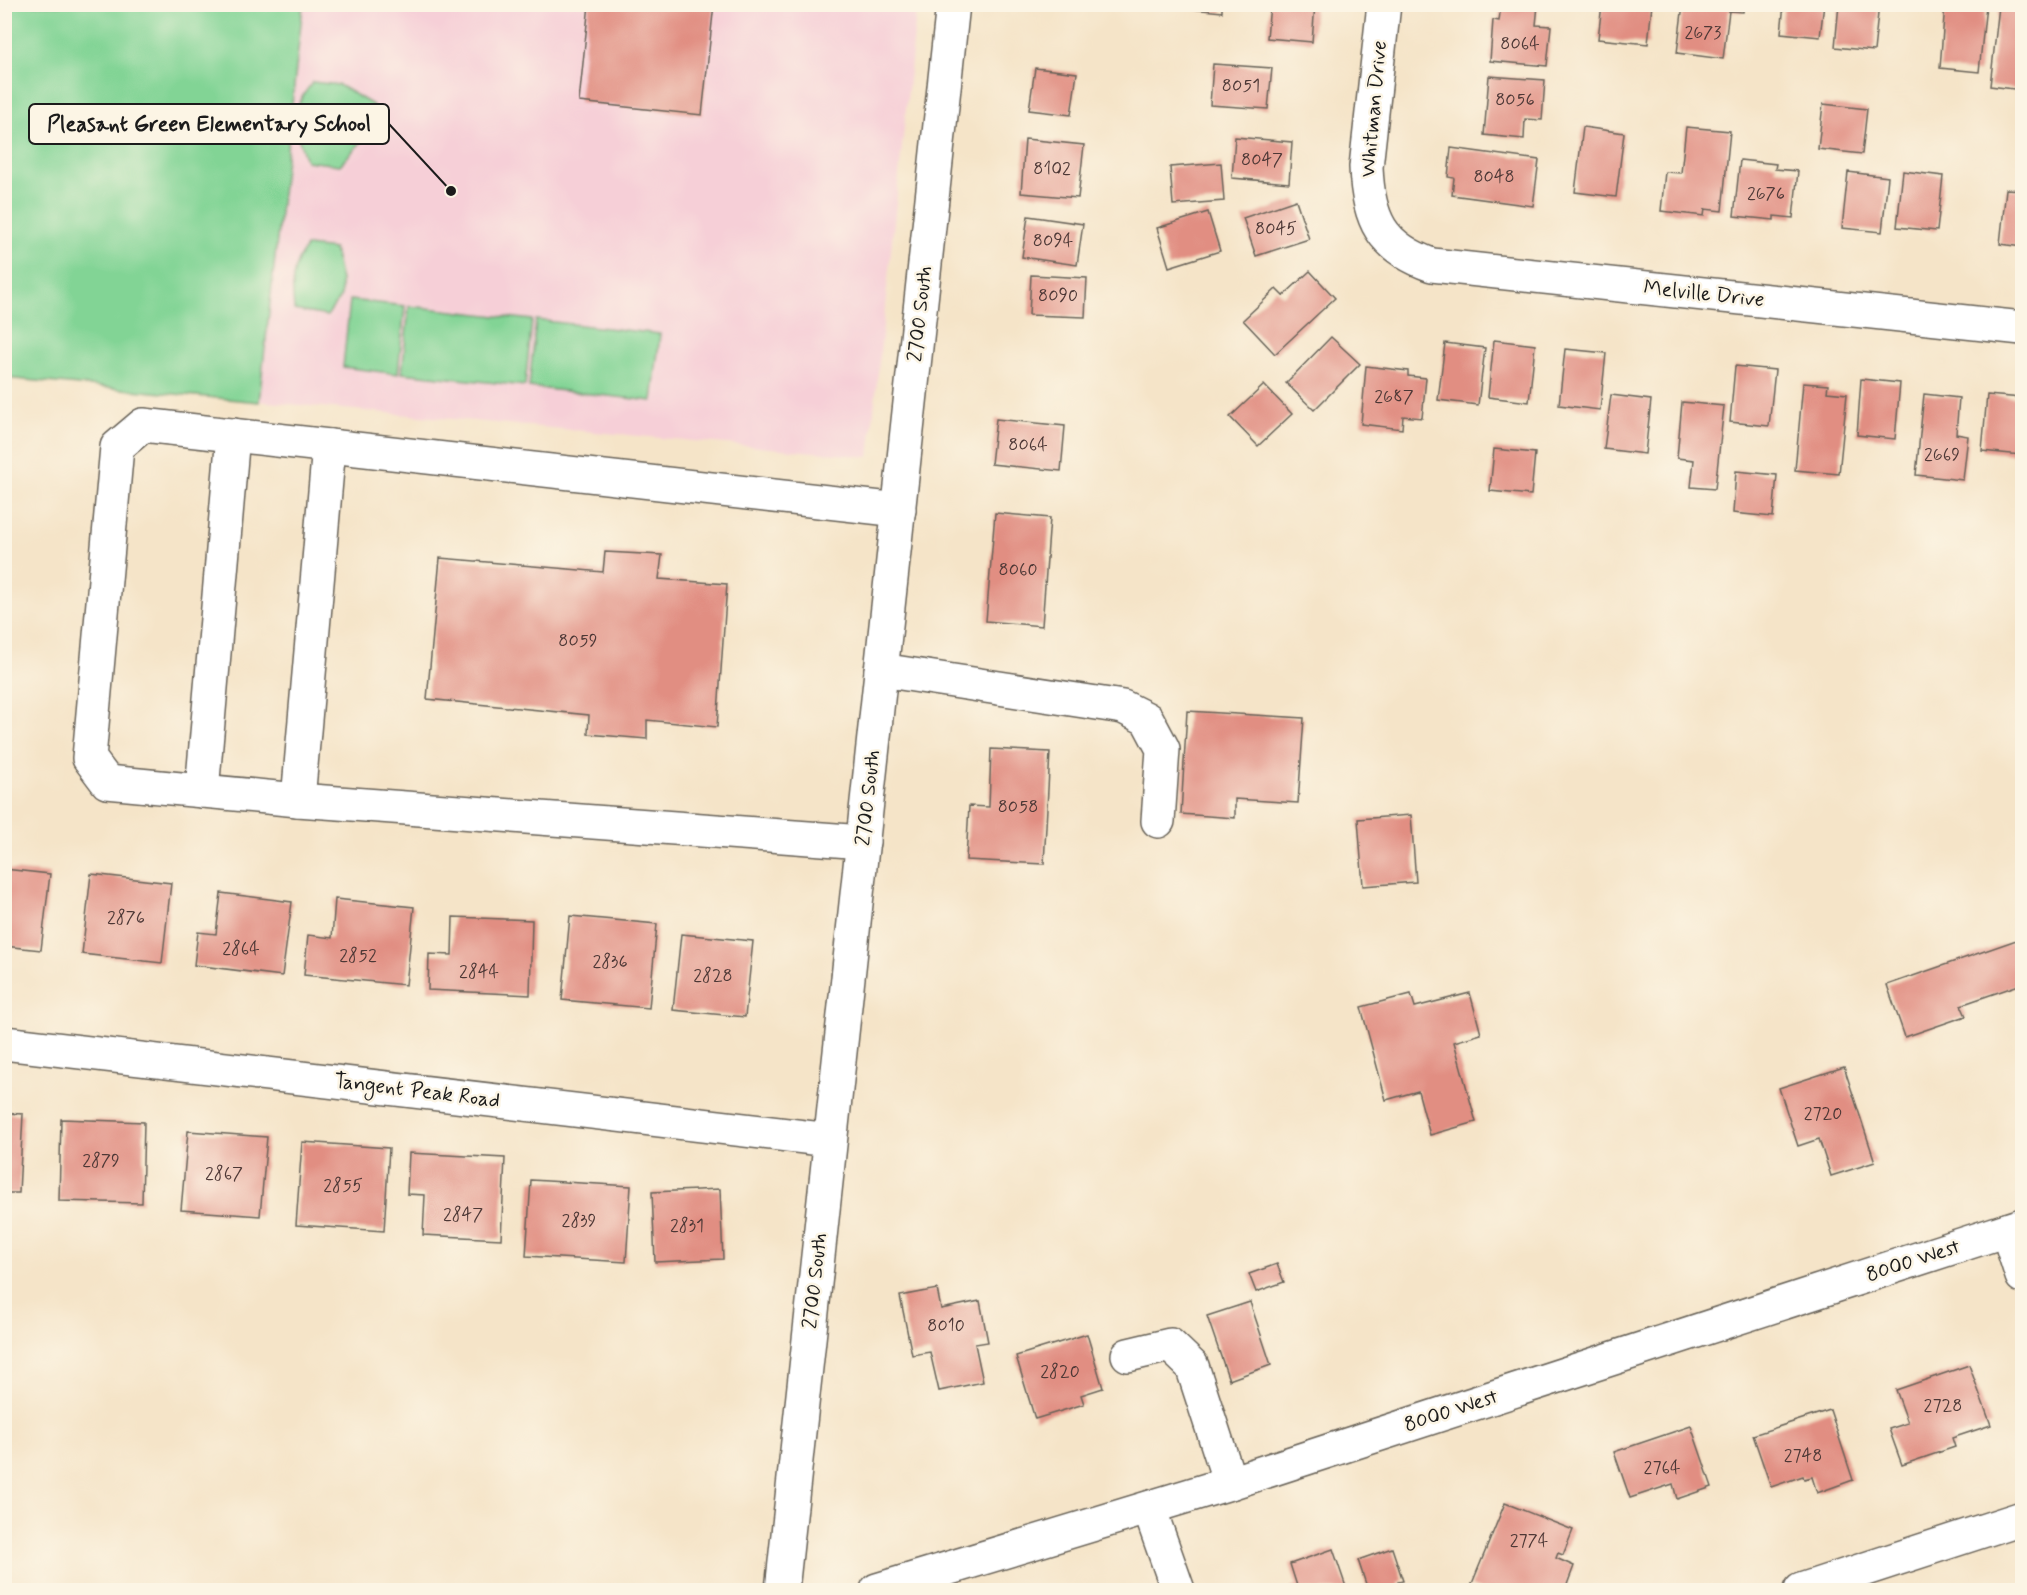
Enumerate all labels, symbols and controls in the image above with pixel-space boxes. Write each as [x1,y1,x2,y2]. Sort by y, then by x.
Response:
house number: 2673 [1685,21,1721,45]
house number: 8064 [1500,32,1540,56]
street label: Whitman Drive [1354,39,1394,179]
house number: 8051 [1222,74,1260,98]
house number: 8056 [1495,88,1535,112]
callout: Pleasant Green Elementary School [29,104,389,144]
text: Pleasant Green Elementary School [47,111,371,139]
house number: 8047 [1241,148,1283,172]
house number: 8102 [1033,157,1071,181]
house number: 8048 [1473,165,1515,189]
house number: 2676 [1747,182,1785,206]
house number: 8045 [1255,217,1297,241]
house number: 8094 [1033,229,1073,253]
street label: 2700 South [901,265,939,363]
street label: Melville Drive [1642,274,1766,314]
house number: 8090 [1038,284,1078,308]
house number: 2687 [1374,385,1414,409]
house number: 8064 [1008,433,1048,457]
house number: 2669 [1924,443,1960,467]
house number: 8060 [999,558,1038,582]
house number: 8059 [558,629,598,653]
street label: 2700 South [849,749,887,847]
house number: 8058 [998,795,1038,819]
house number: 2876 [107,906,145,930]
house number: 2864 [222,937,260,961]
house number: 2852 [339,944,377,968]
house number: 2836 [592,950,628,974]
house number: 2844 [459,960,499,984]
house number: 2828 [693,964,733,988]
street label: Tangent Peak Road [332,1067,502,1116]
house number: 2720 [1804,1102,1842,1126]
house number: 2879 [82,1149,120,1173]
house number: 2867 [205,1162,243,1186]
house number: 2855 [323,1174,363,1198]
house number: 2847 [443,1203,483,1227]
house number: 2839 [562,1209,597,1233]
house number: 2831 [670,1214,704,1238]
street label: 2700 South [796,1232,834,1330]
street label: 8000 West [1863,1233,1964,1289]
house number: 8010 [927,1314,965,1338]
house number: 2820 [1040,1360,1080,1384]
street label: 8000 West [1401,1383,1502,1439]
house number: 2728 [1924,1394,1962,1418]
house number: 2748 [1784,1444,1822,1468]
house number: 2764 [1644,1456,1680,1480]
house number: 2774 [1510,1529,1548,1553]

